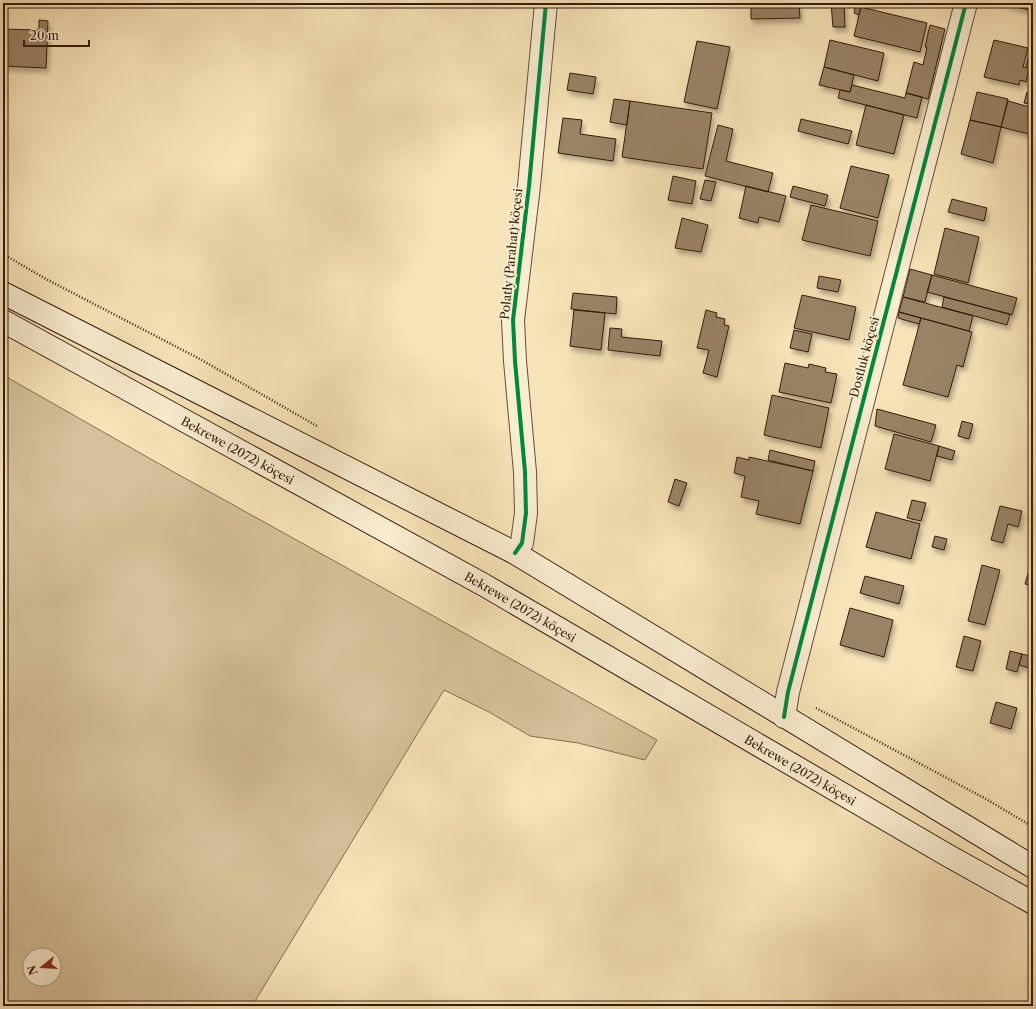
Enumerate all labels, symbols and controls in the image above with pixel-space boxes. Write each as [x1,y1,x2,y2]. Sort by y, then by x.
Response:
scale bar [24,22,89,48]
text: 20 m [30,28,59,43]
street label: Polatly (Parahat) köçesi [497,187,525,320]
street label: Dostluk köçesi [846,315,882,399]
street label: Bekrewe (2072) köçesi [179,413,297,487]
street label: Bekrewe (2072) köçesi [462,568,579,645]
street label: Bekrewe (2072) köçesi [742,731,859,808]
north arrow [22,947,62,987]
text: N [24,963,41,977]

